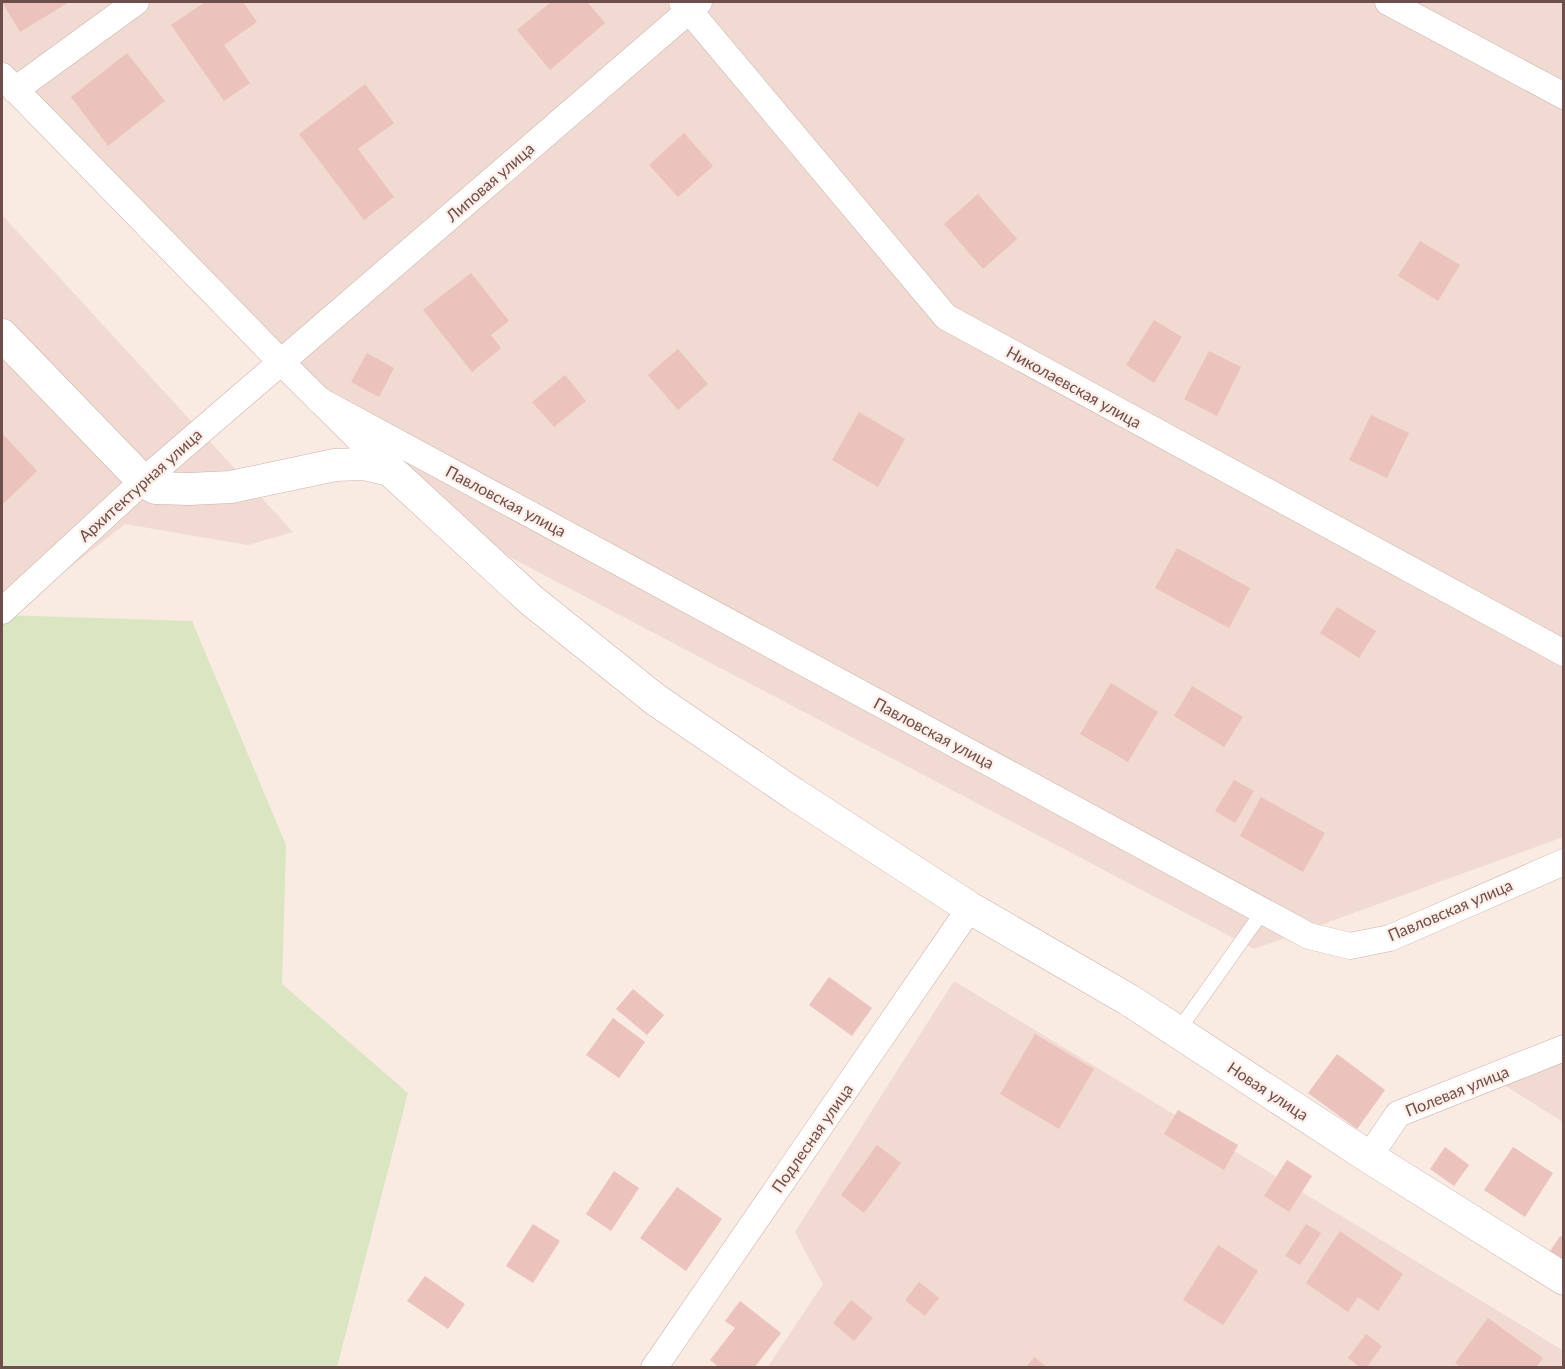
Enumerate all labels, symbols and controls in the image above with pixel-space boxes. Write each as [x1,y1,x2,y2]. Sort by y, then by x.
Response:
street label: Липовая улица [441,138,538,226]
street label: Николаевская улица [1003,342,1145,432]
street label: Архитектурная улица [74,424,205,545]
street label: Павловская улица [443,461,570,540]
street label: Павловская улица [871,693,998,772]
street label: Павловская улица [1385,875,1515,944]
street label: Новая улица [1224,1057,1312,1124]
street label: Полевая улица [1402,1061,1511,1120]
street label: Подлесная улица [767,1080,856,1196]

